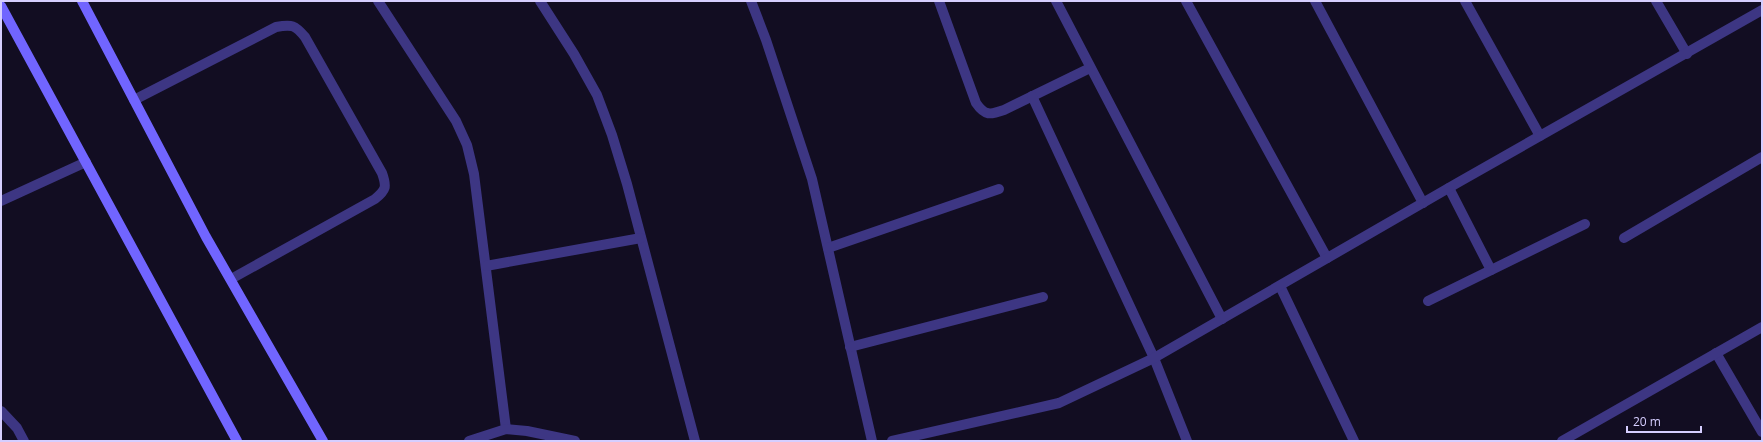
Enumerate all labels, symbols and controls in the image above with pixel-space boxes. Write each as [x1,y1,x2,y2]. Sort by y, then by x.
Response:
scale bar [1627,408,1701,434]
text: 20 m [1633,413,1661,430]

